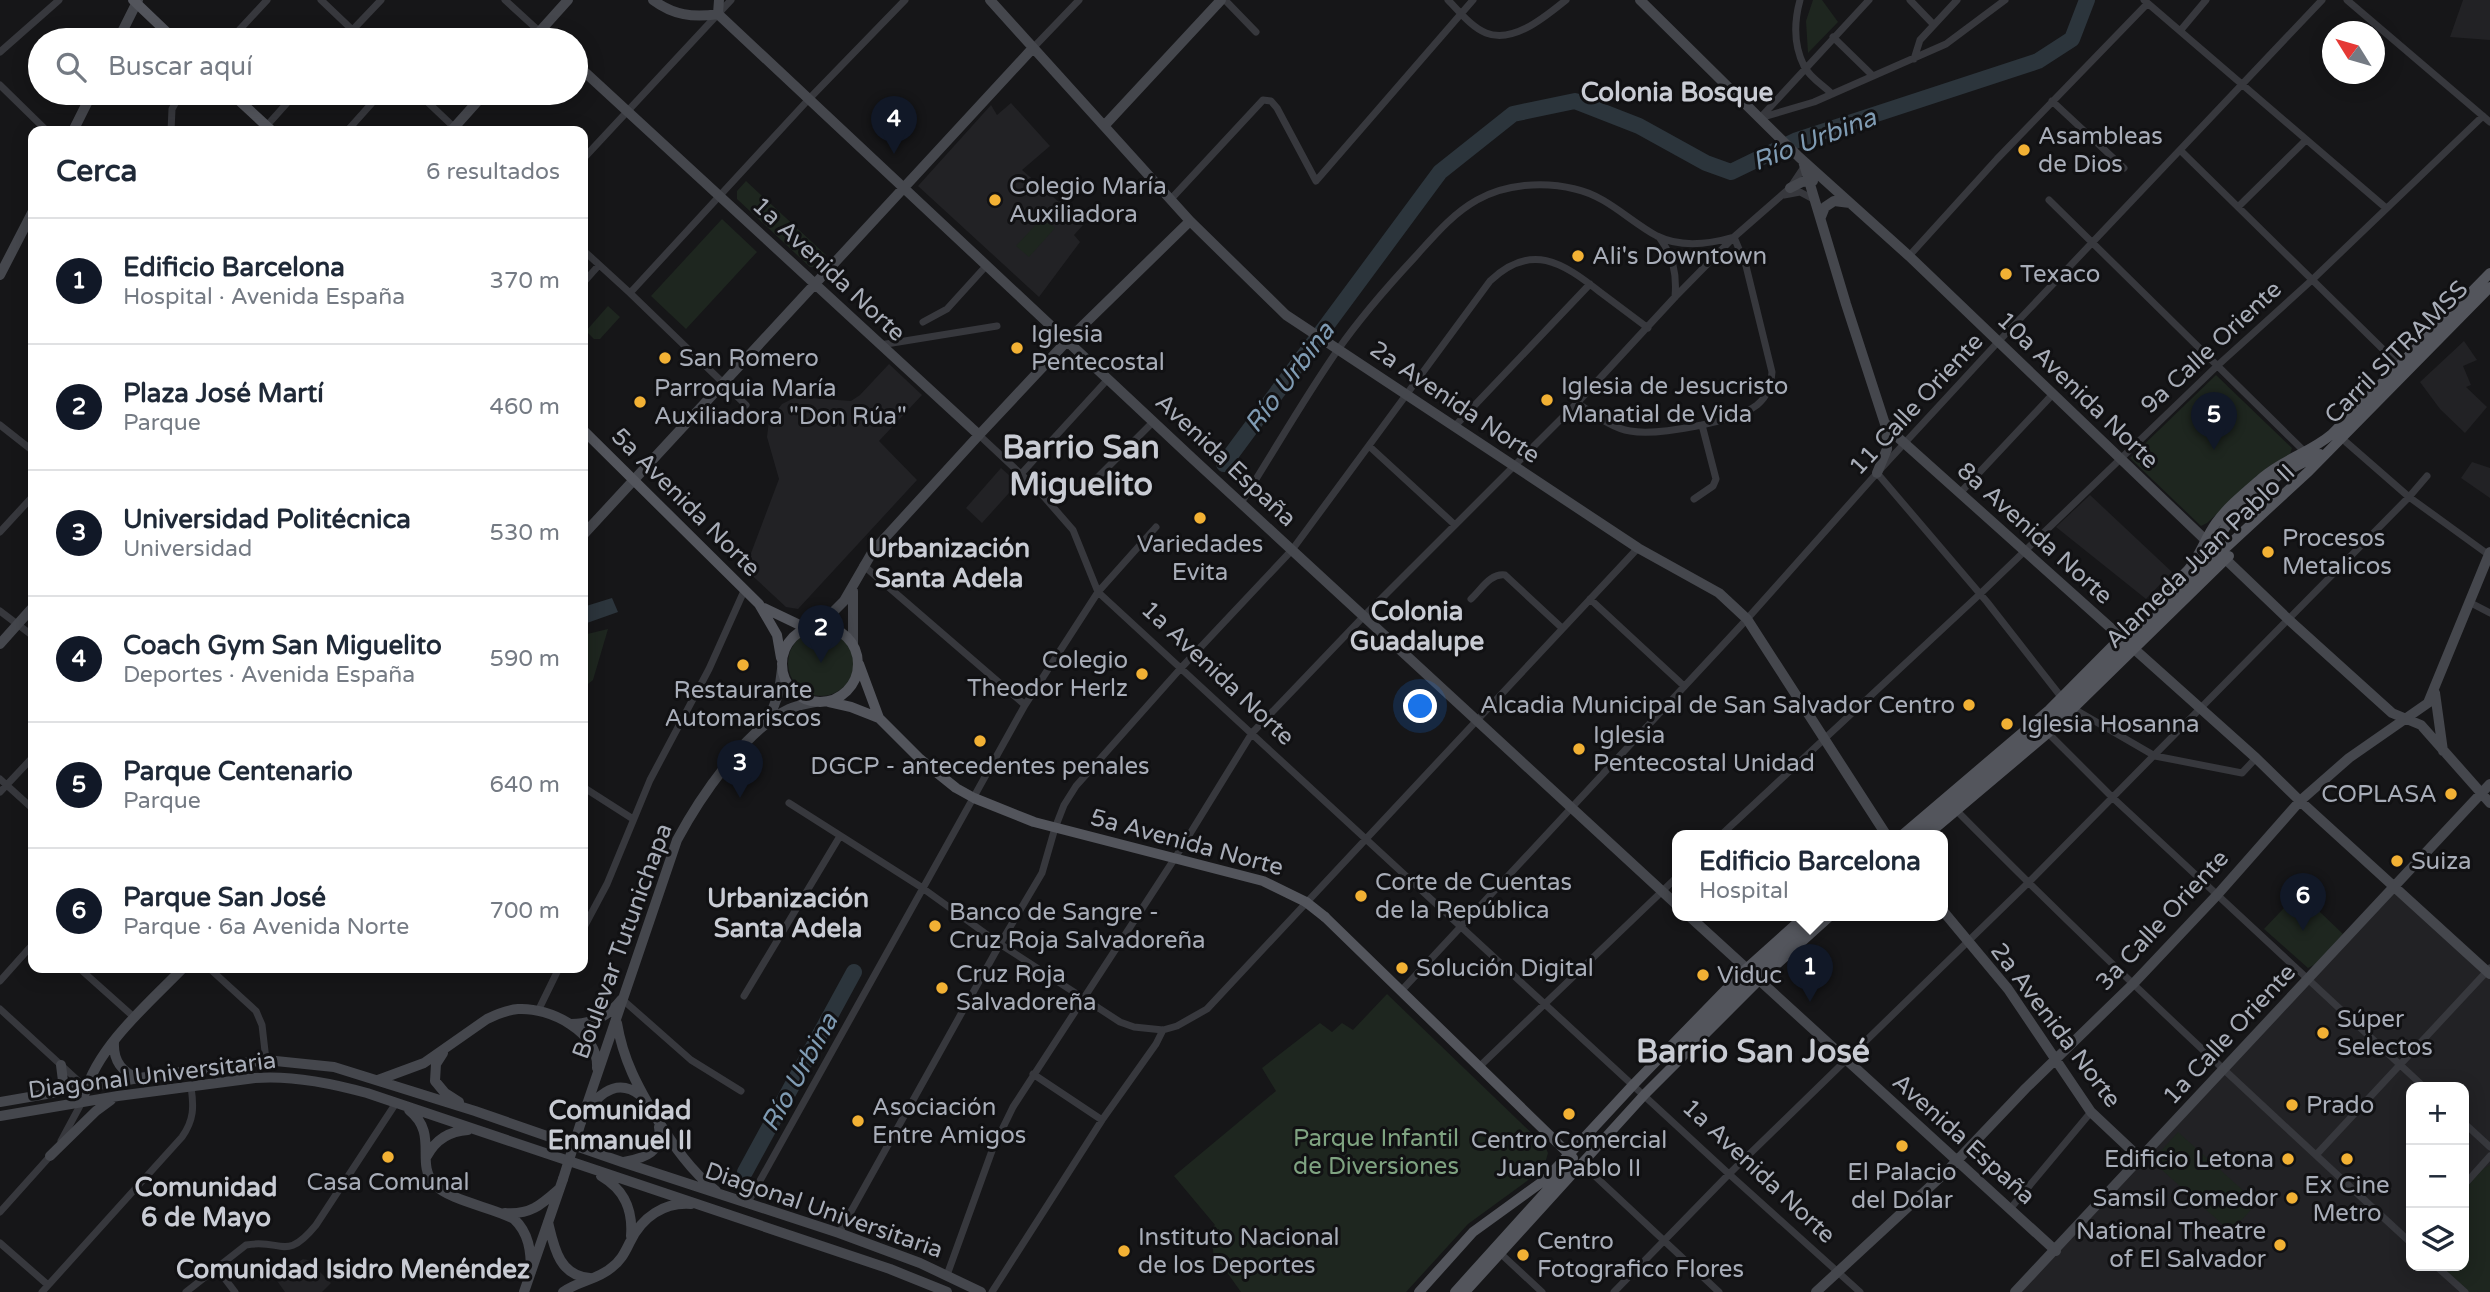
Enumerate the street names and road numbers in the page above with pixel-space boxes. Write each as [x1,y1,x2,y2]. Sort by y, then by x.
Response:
street label: 1a Avenida Norte [746,191,911,348]
street label: 9a Calle Oriente [2135,275,2288,420]
street label: Carril SITRAMSS [2319,275,2474,430]
street label: 10a Avenida Norte [1991,306,2165,475]
street label: 11 Calle Oriente [1843,327,1989,481]
street label: 2a Avenida Norte [1364,335,1545,470]
street label: Avenida España [1149,388,1302,533]
street label: 5a Avenida Norte [605,422,766,583]
street label: 8a Avenida Norte [1951,456,2118,611]
street label: Alameda Juan Pablo II [2099,458,2301,654]
street label: 1a Avenida Norte [1135,595,1300,752]
street label: 5a Avenida Norte [1087,803,1287,882]
street label: Boulevar Tutunichapa [566,820,679,1063]
street label: 3a Calle Oriente [2090,844,2235,997]
street label: 2a Avenida Norte [1984,937,2127,1113]
street label: 1a Calle Oriente [2157,958,2302,1111]
street label: Diagonal Universitaria [26,1046,278,1105]
street label: Avenida España [1886,1068,2041,1211]
street label: 1a Avenida Norte [1676,1093,1841,1250]
street label: Diagonal Universitaria [701,1156,947,1265]

